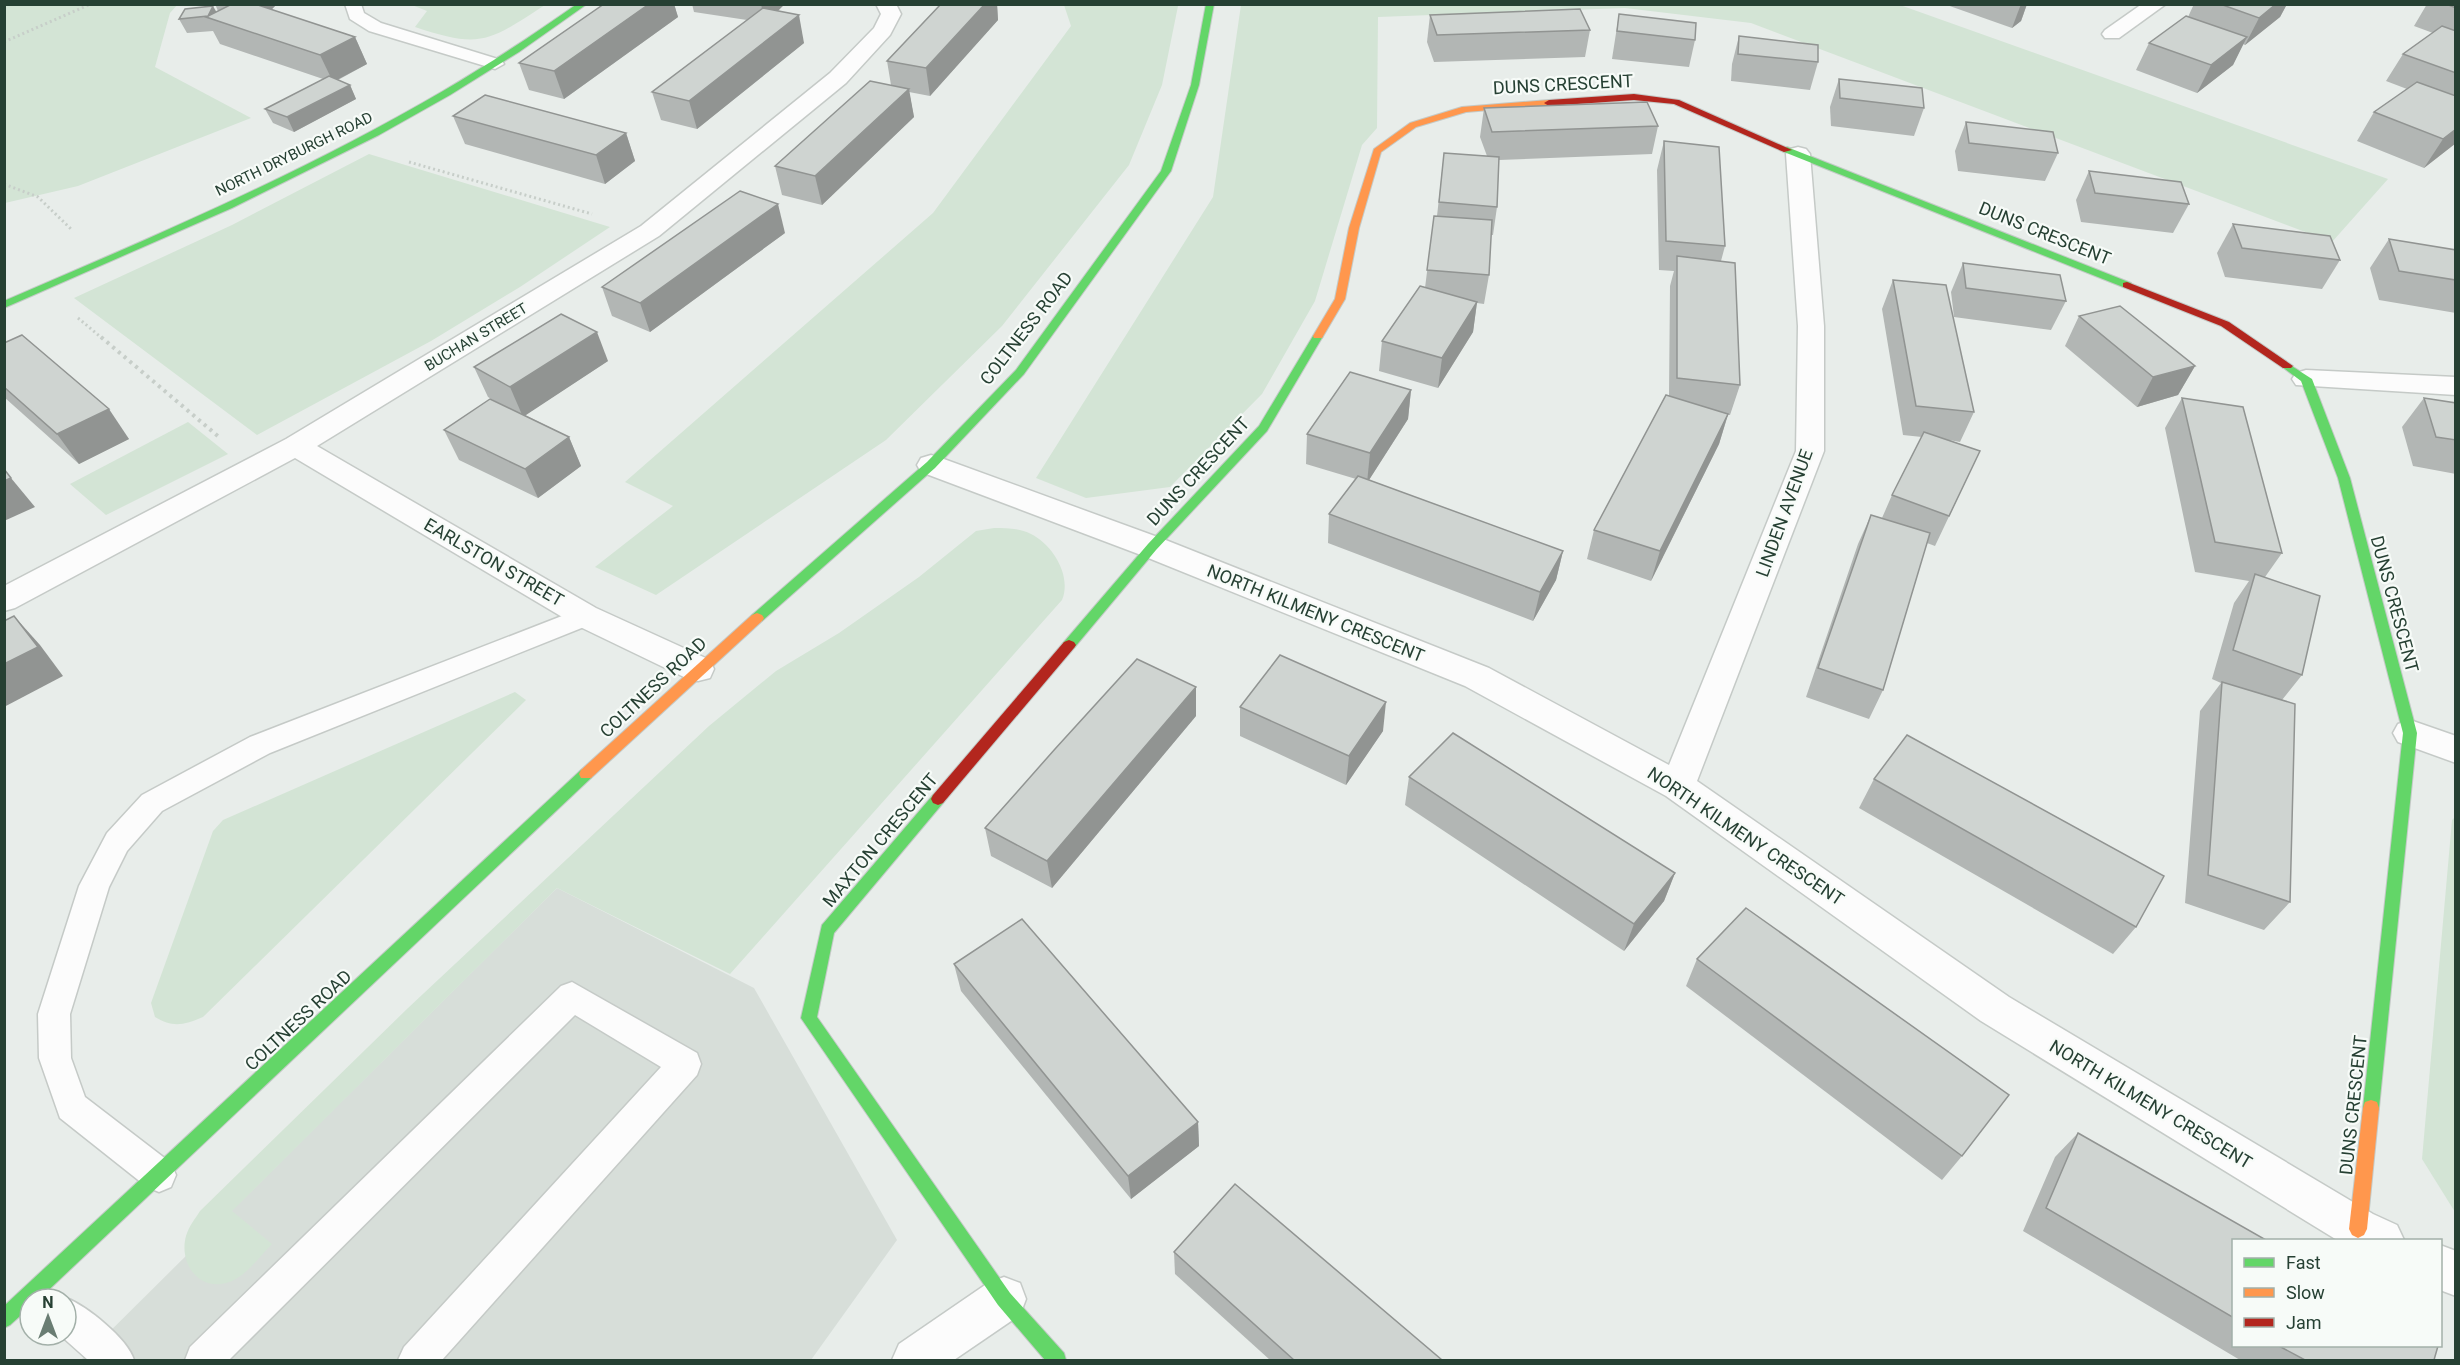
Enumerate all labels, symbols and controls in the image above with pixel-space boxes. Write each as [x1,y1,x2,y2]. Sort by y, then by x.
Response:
street label: DUNS CRESCENT [1492,70,1634,98]
street label: NORTH DRYBURGH ROAD [212,108,376,200]
street label: DUNS CRESCENT [1976,197,2114,269]
street label: COLTNESS ROAD [975,267,1077,389]
street label: BUCHAN STREET [421,299,531,375]
street label: DUNS CRESCENT [1142,412,1254,530]
street label: LINDEN AVENUE [1751,446,1817,580]
street label: EARLSTON STREET [421,514,568,611]
street label: DUNS CRESCENT [2367,533,2423,675]
street label: NORTH KILMENY CRESCENT [1204,560,1428,666]
street label: COLTNESS ROAD [595,632,711,742]
street label: NORTH KILMENY CRESCENT [1644,762,1848,910]
street label: MAXTON CRESCENT [818,769,942,911]
street label: COLTNESS ROAD [240,965,356,1075]
street label: DUNS CRESCENT [2335,1034,2371,1176]
street label: NORTH KILMENY CRESCENT [2046,1035,2256,1173]
legend [2232,1239,2442,1347]
text: Fast [2286,1252,2321,1273]
text: Slow [2286,1282,2325,1303]
north arrow [18,1287,78,1347]
text: N [42,1293,54,1312]
text: Jam [2286,1312,2322,1333]

